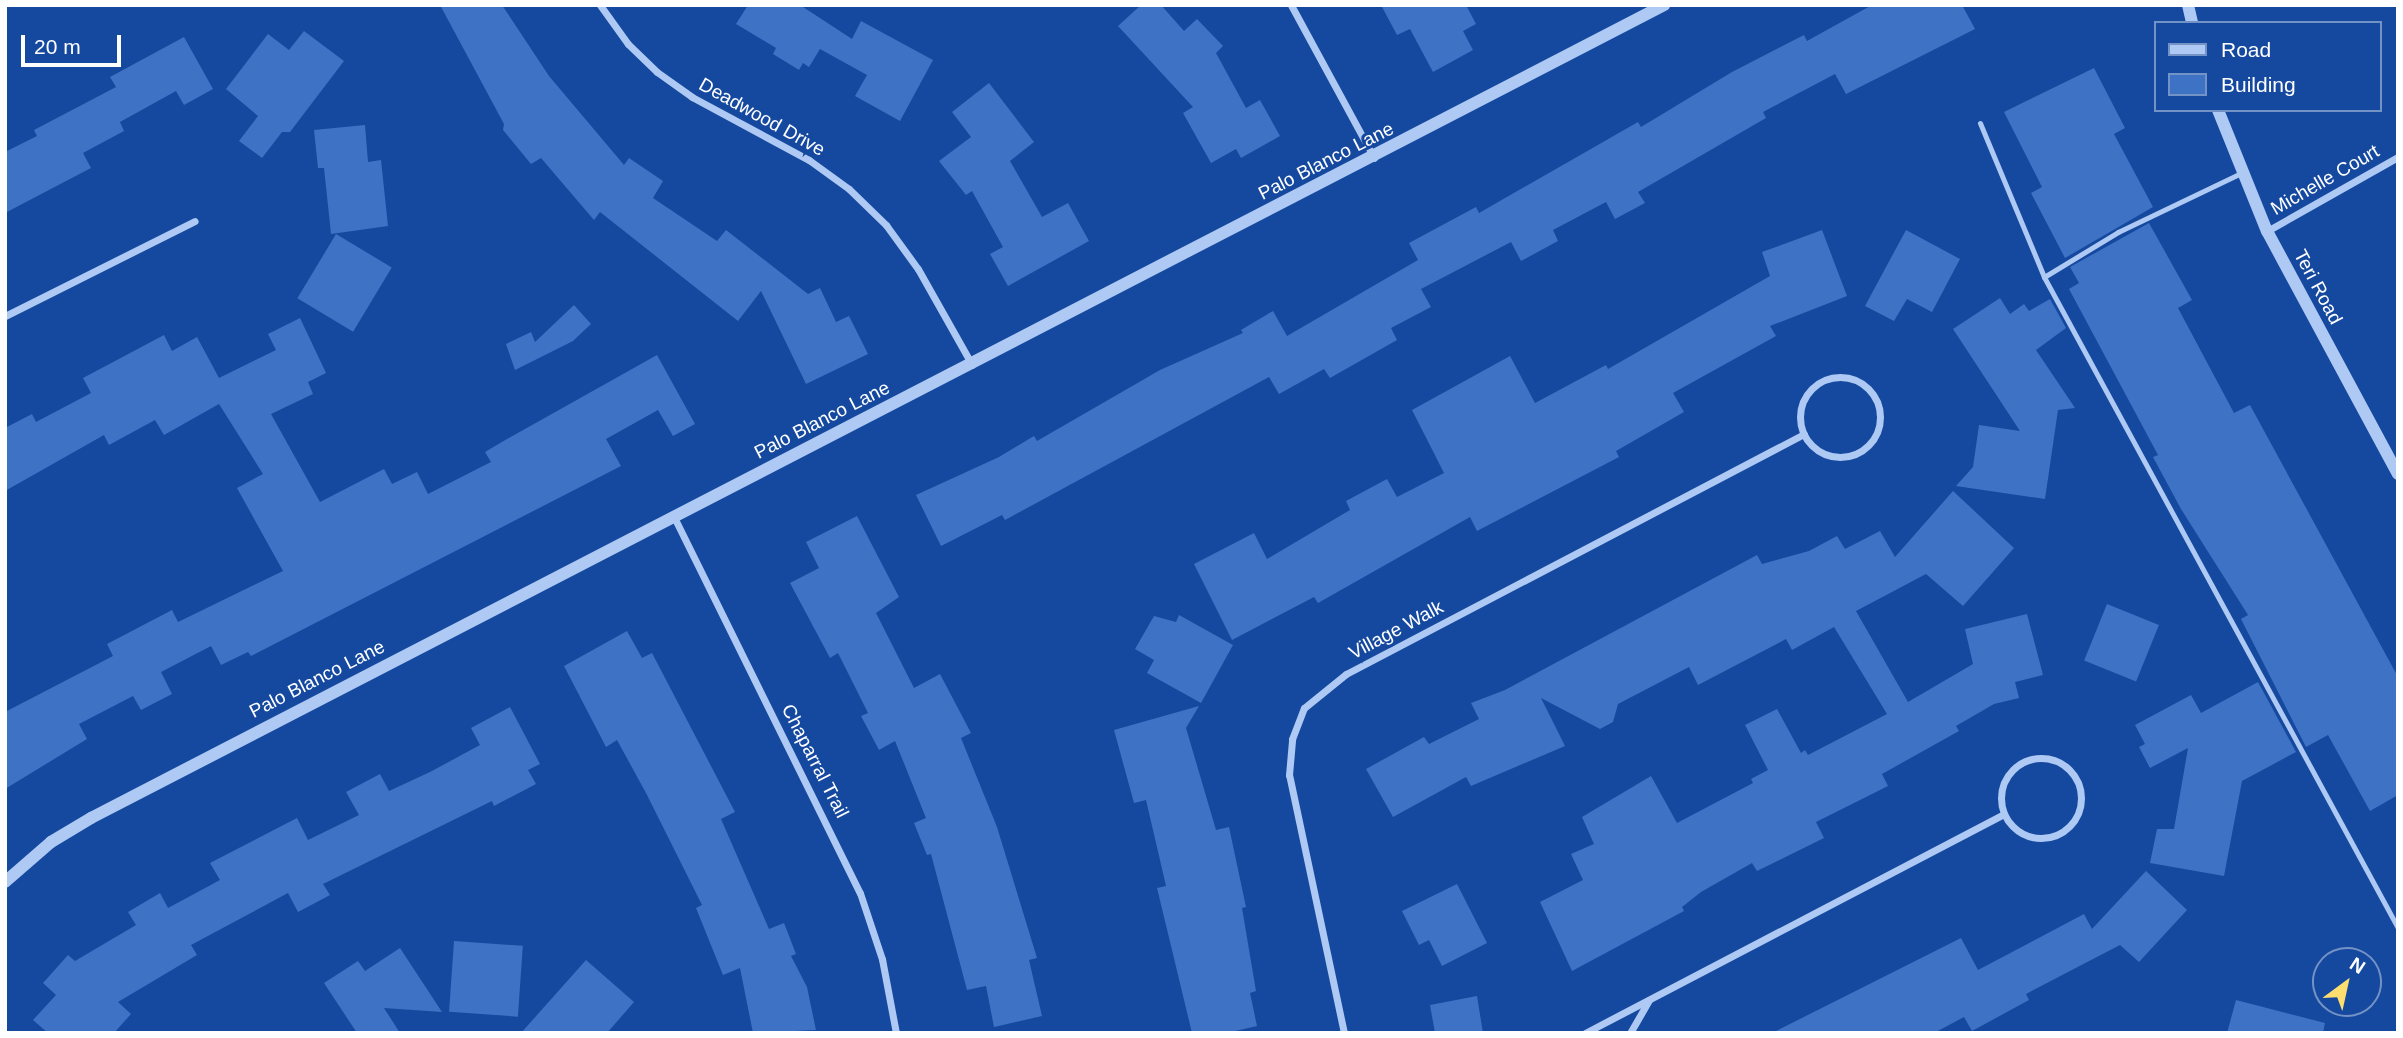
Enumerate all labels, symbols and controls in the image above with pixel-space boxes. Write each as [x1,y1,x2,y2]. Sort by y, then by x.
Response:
scale bar [24,21,124,65]
legend [2154,21,2382,112]
text: 20 m [34,35,81,58]
text: Road [2221,38,2271,61]
street label: Deadwood Drive [695,73,829,161]
text: Building [2221,73,2296,96]
street label: Palo Blanco Lane [1254,117,1398,205]
street label: Michelle Court [2267,140,2383,220]
street label: Teri Road [2289,246,2347,328]
street label: Palo Blanco Lane [750,376,894,464]
street label: Village Walk [1345,596,1447,664]
street label: Palo Blanco Lane [245,635,389,723]
street label: Chaparral Trail [776,700,854,822]
north arrow [2312,947,2382,1017]
text: N [2346,953,2369,978]

